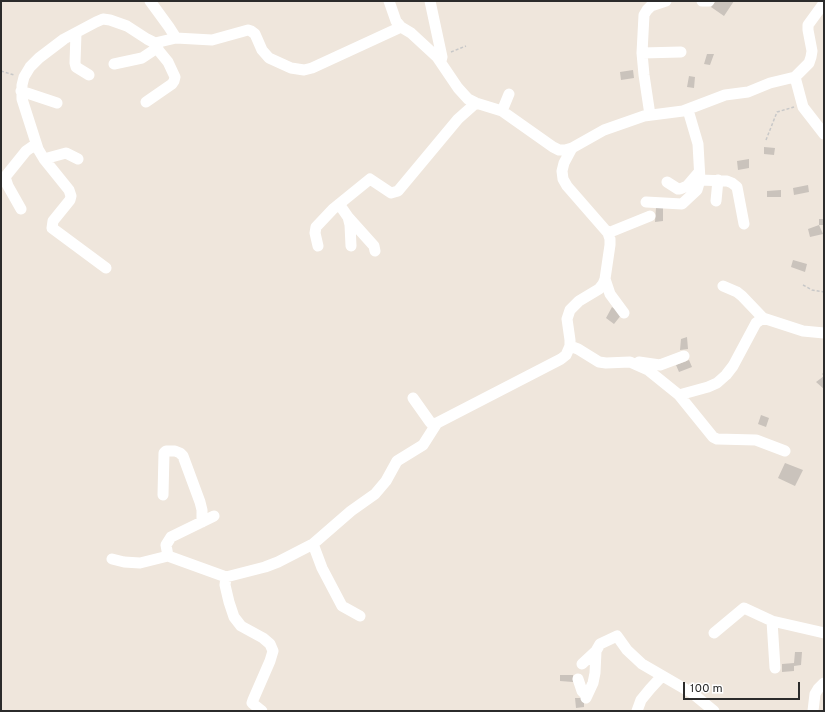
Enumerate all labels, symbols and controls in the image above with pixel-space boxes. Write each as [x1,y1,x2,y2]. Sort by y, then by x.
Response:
scale bar [685,674,802,700]
text: 100 m [690,681,723,697]

